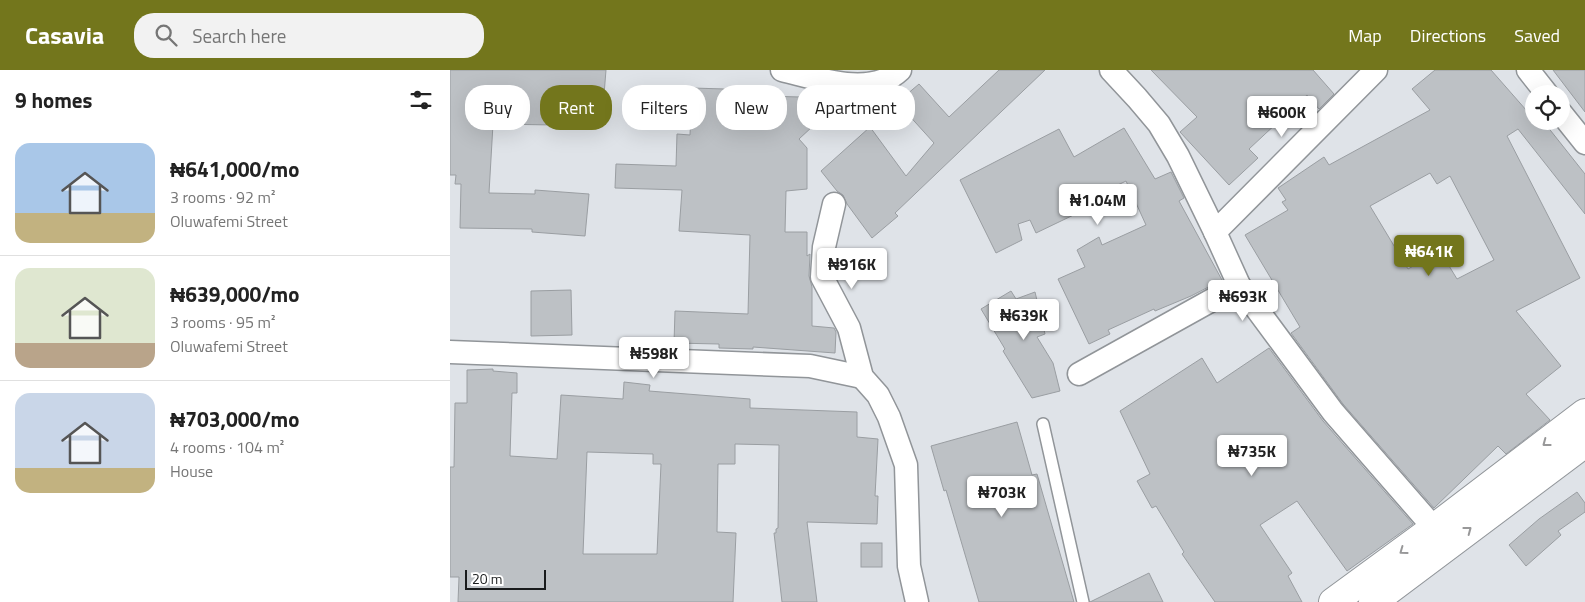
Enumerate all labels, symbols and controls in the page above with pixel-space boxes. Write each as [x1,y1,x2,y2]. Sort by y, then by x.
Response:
search box [134,13,484,58]
text: Casavia [25,17,104,53]
icon: search [152,21,180,49]
text: Search here [192,21,286,50]
text: Map [1348,22,1382,49]
text: Directions [1410,22,1486,49]
text: Saved [1514,22,1560,49]
text: 9 homes [15,84,92,116]
chip: Buy [465,85,530,130]
chip: Rent [540,85,612,130]
chip: Filters [622,85,706,130]
chip: New [716,85,787,130]
chip: Apartment [797,85,915,130]
map controls [1525,85,1570,130]
button: locate [1525,85,1570,130]
icon: filters [407,86,435,114]
pin: ₦600K [1247,96,1317,138]
text: ₦600K [1258,100,1306,124]
text: ₦641,000/mo [170,153,299,185]
icon: home [55,163,115,223]
pin: ₦1.04M [1057,184,1139,226]
text: 3 rooms · 92 m² [170,185,275,209]
text: ₦1.04M [1070,188,1126,212]
text: Oluwafemi Street [170,209,288,233]
pin: ₦641K [1394,234,1464,277]
text: ₦641K [1405,239,1453,263]
pin: ₦916K [817,248,887,290]
text: ₦916K [828,252,876,276]
text: ₦639,000/mo [170,278,299,310]
pin: ₦693K [1208,280,1278,322]
text: ₦693K [1219,284,1267,308]
icon: home [55,288,115,348]
pin: ₦639K [989,298,1059,341]
text: ₦639K [1000,303,1048,327]
text: 3 rooms · 95 m² [170,310,275,334]
text: Oluwafemi Street [170,334,288,358]
pin: ₦598K [619,336,689,379]
text: ₦598K [630,341,678,365]
text: ₦703,000/mo [170,403,299,435]
icon: home [55,413,115,473]
pin: ₦735K [1217,434,1287,477]
text: 4 rooms · 104 m² [170,435,284,459]
one-way arrow [1543,437,1552,445]
text: ₦735K [1228,439,1276,463]
text: House [170,459,213,483]
pin: ₦703K [967,476,1037,518]
text: ₦703K [978,480,1026,504]
one-way arrow [1462,528,1471,536]
one-way arrow [1399,545,1408,554]
scale bar [465,567,546,590]
text: 20 m [472,568,502,589]

